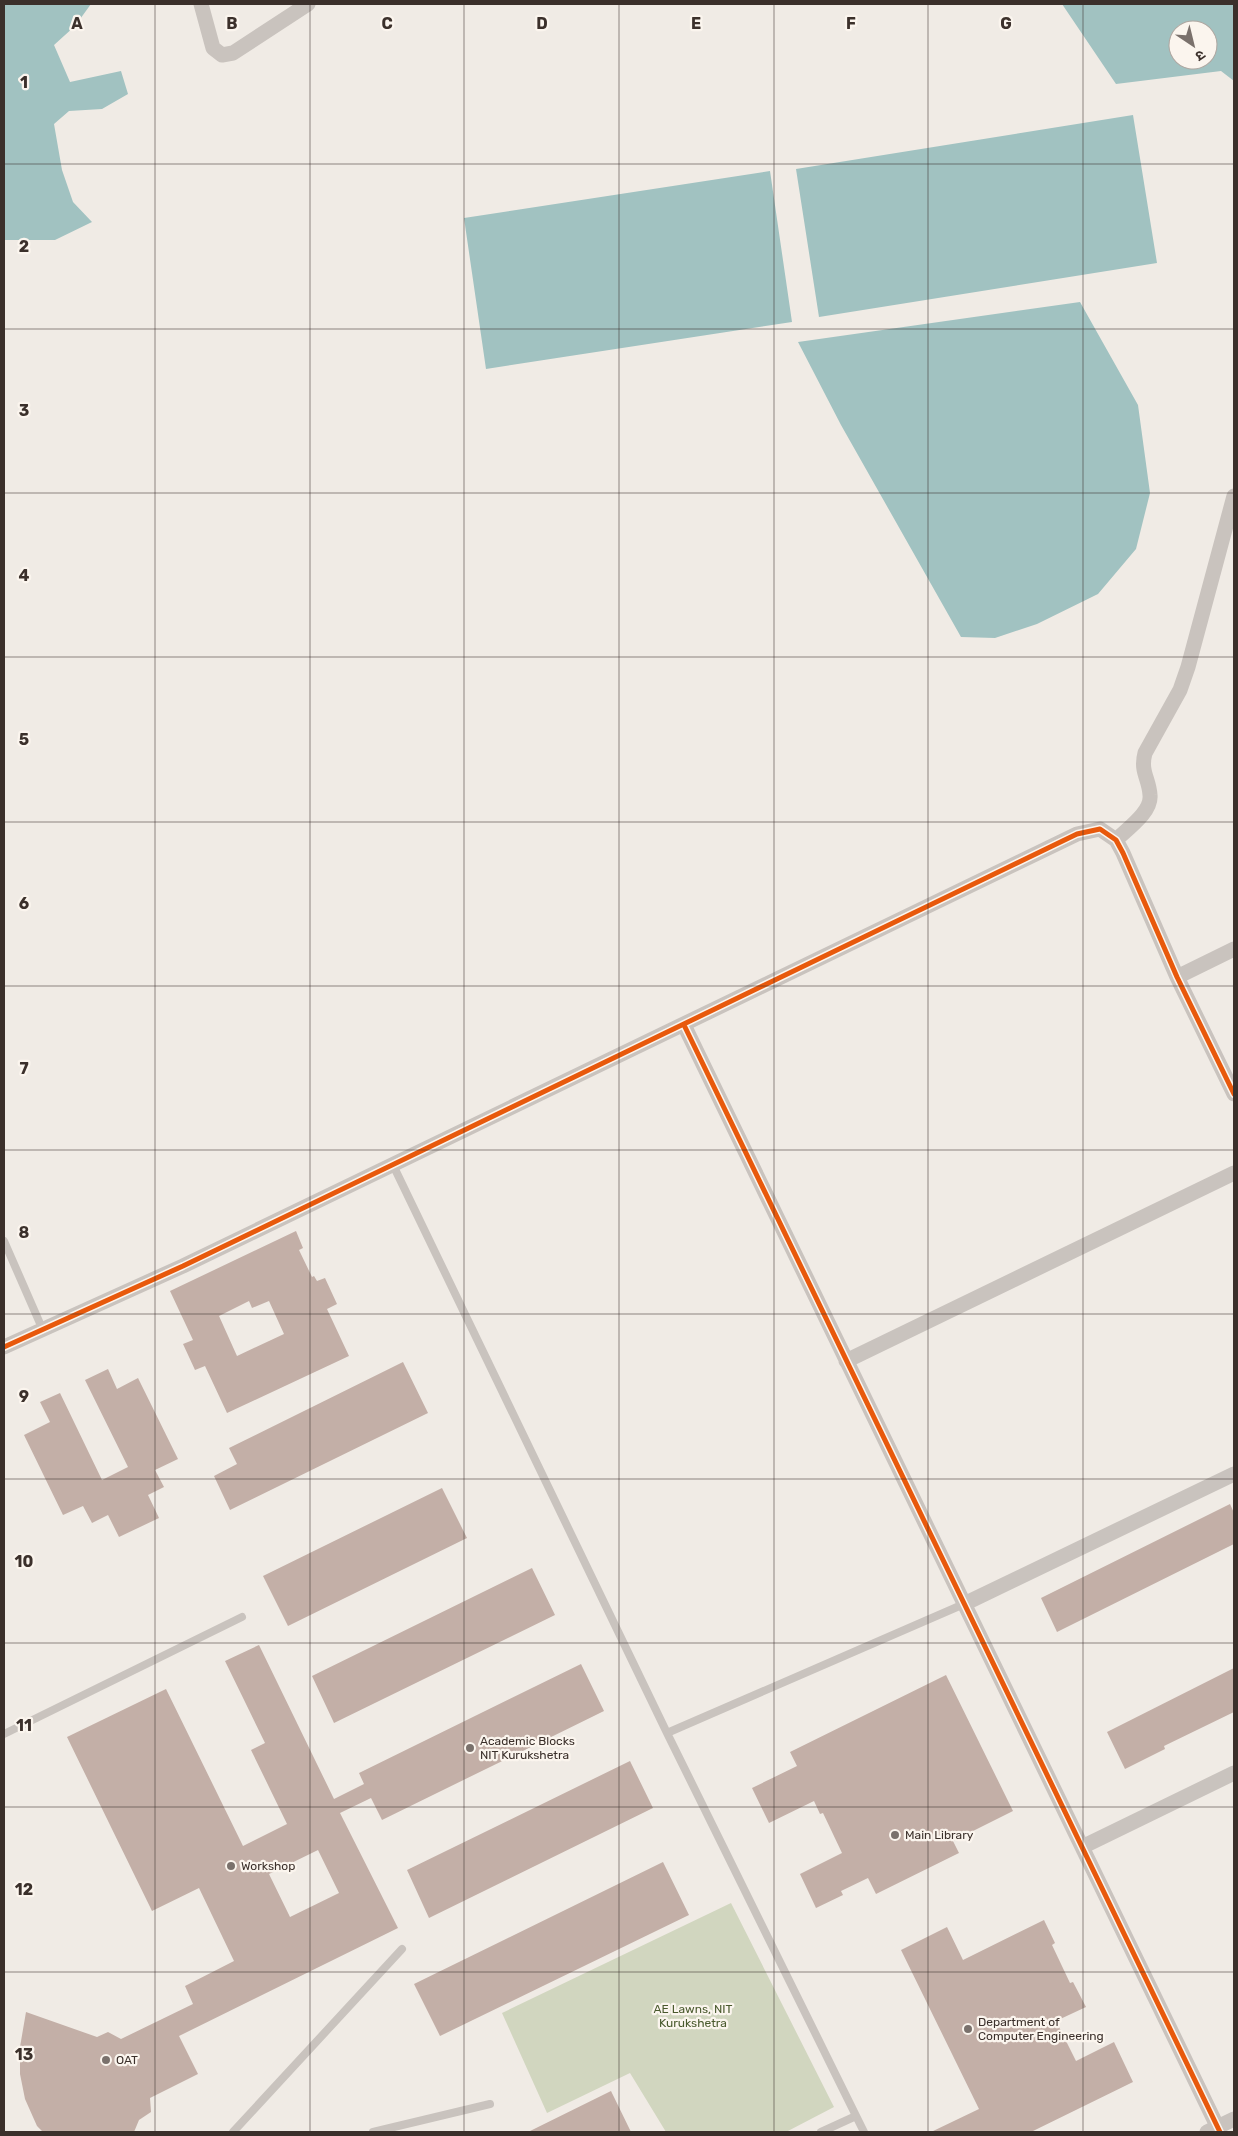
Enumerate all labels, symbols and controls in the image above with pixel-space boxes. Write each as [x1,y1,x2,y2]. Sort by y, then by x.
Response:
text: A [71,14,83,33]
text: B [226,14,238,33]
text: C [381,14,393,33]
text: D [536,14,548,33]
text: E [691,14,701,33]
text: F [846,14,856,33]
text: G [1000,14,1012,33]
north arrow [1168,20,1218,70]
text: उ [1191,46,1208,65]
text: 1 [20,73,28,92]
text: 2 [19,237,29,256]
text: 3 [19,401,29,420]
text: 4 [19,566,30,585]
text: 5 [19,730,29,749]
text: 6 [19,894,29,913]
text: 7 [19,1059,29,1078]
text: 8 [19,1223,30,1242]
text: 9 [19,1387,29,1406]
text: 10 [15,1552,34,1571]
text: 11 [16,1716,32,1735]
place label: Academic Blocks NIT Kurukshetra [480,1734,575,1762]
marker: Academic Blocks NIT Kurukshetra [464,1742,476,1754]
place label: Main Library [905,1828,974,1842]
marker: Main Library [889,1829,901,1841]
place label: Workshop [241,1859,295,1873]
marker: Workshop [225,1860,237,1872]
text: 12 [15,1880,33,1899]
park label: AE Lawns, NIT Kurukshetra [653,2002,733,2030]
place label: Department of Computer Engineering [978,2015,1104,2043]
marker: Department of Computer Engineering [962,2023,974,2035]
text: 13 [15,2045,33,2064]
place label: OAT [116,2053,138,2067]
marker: OAT [100,2054,112,2066]

